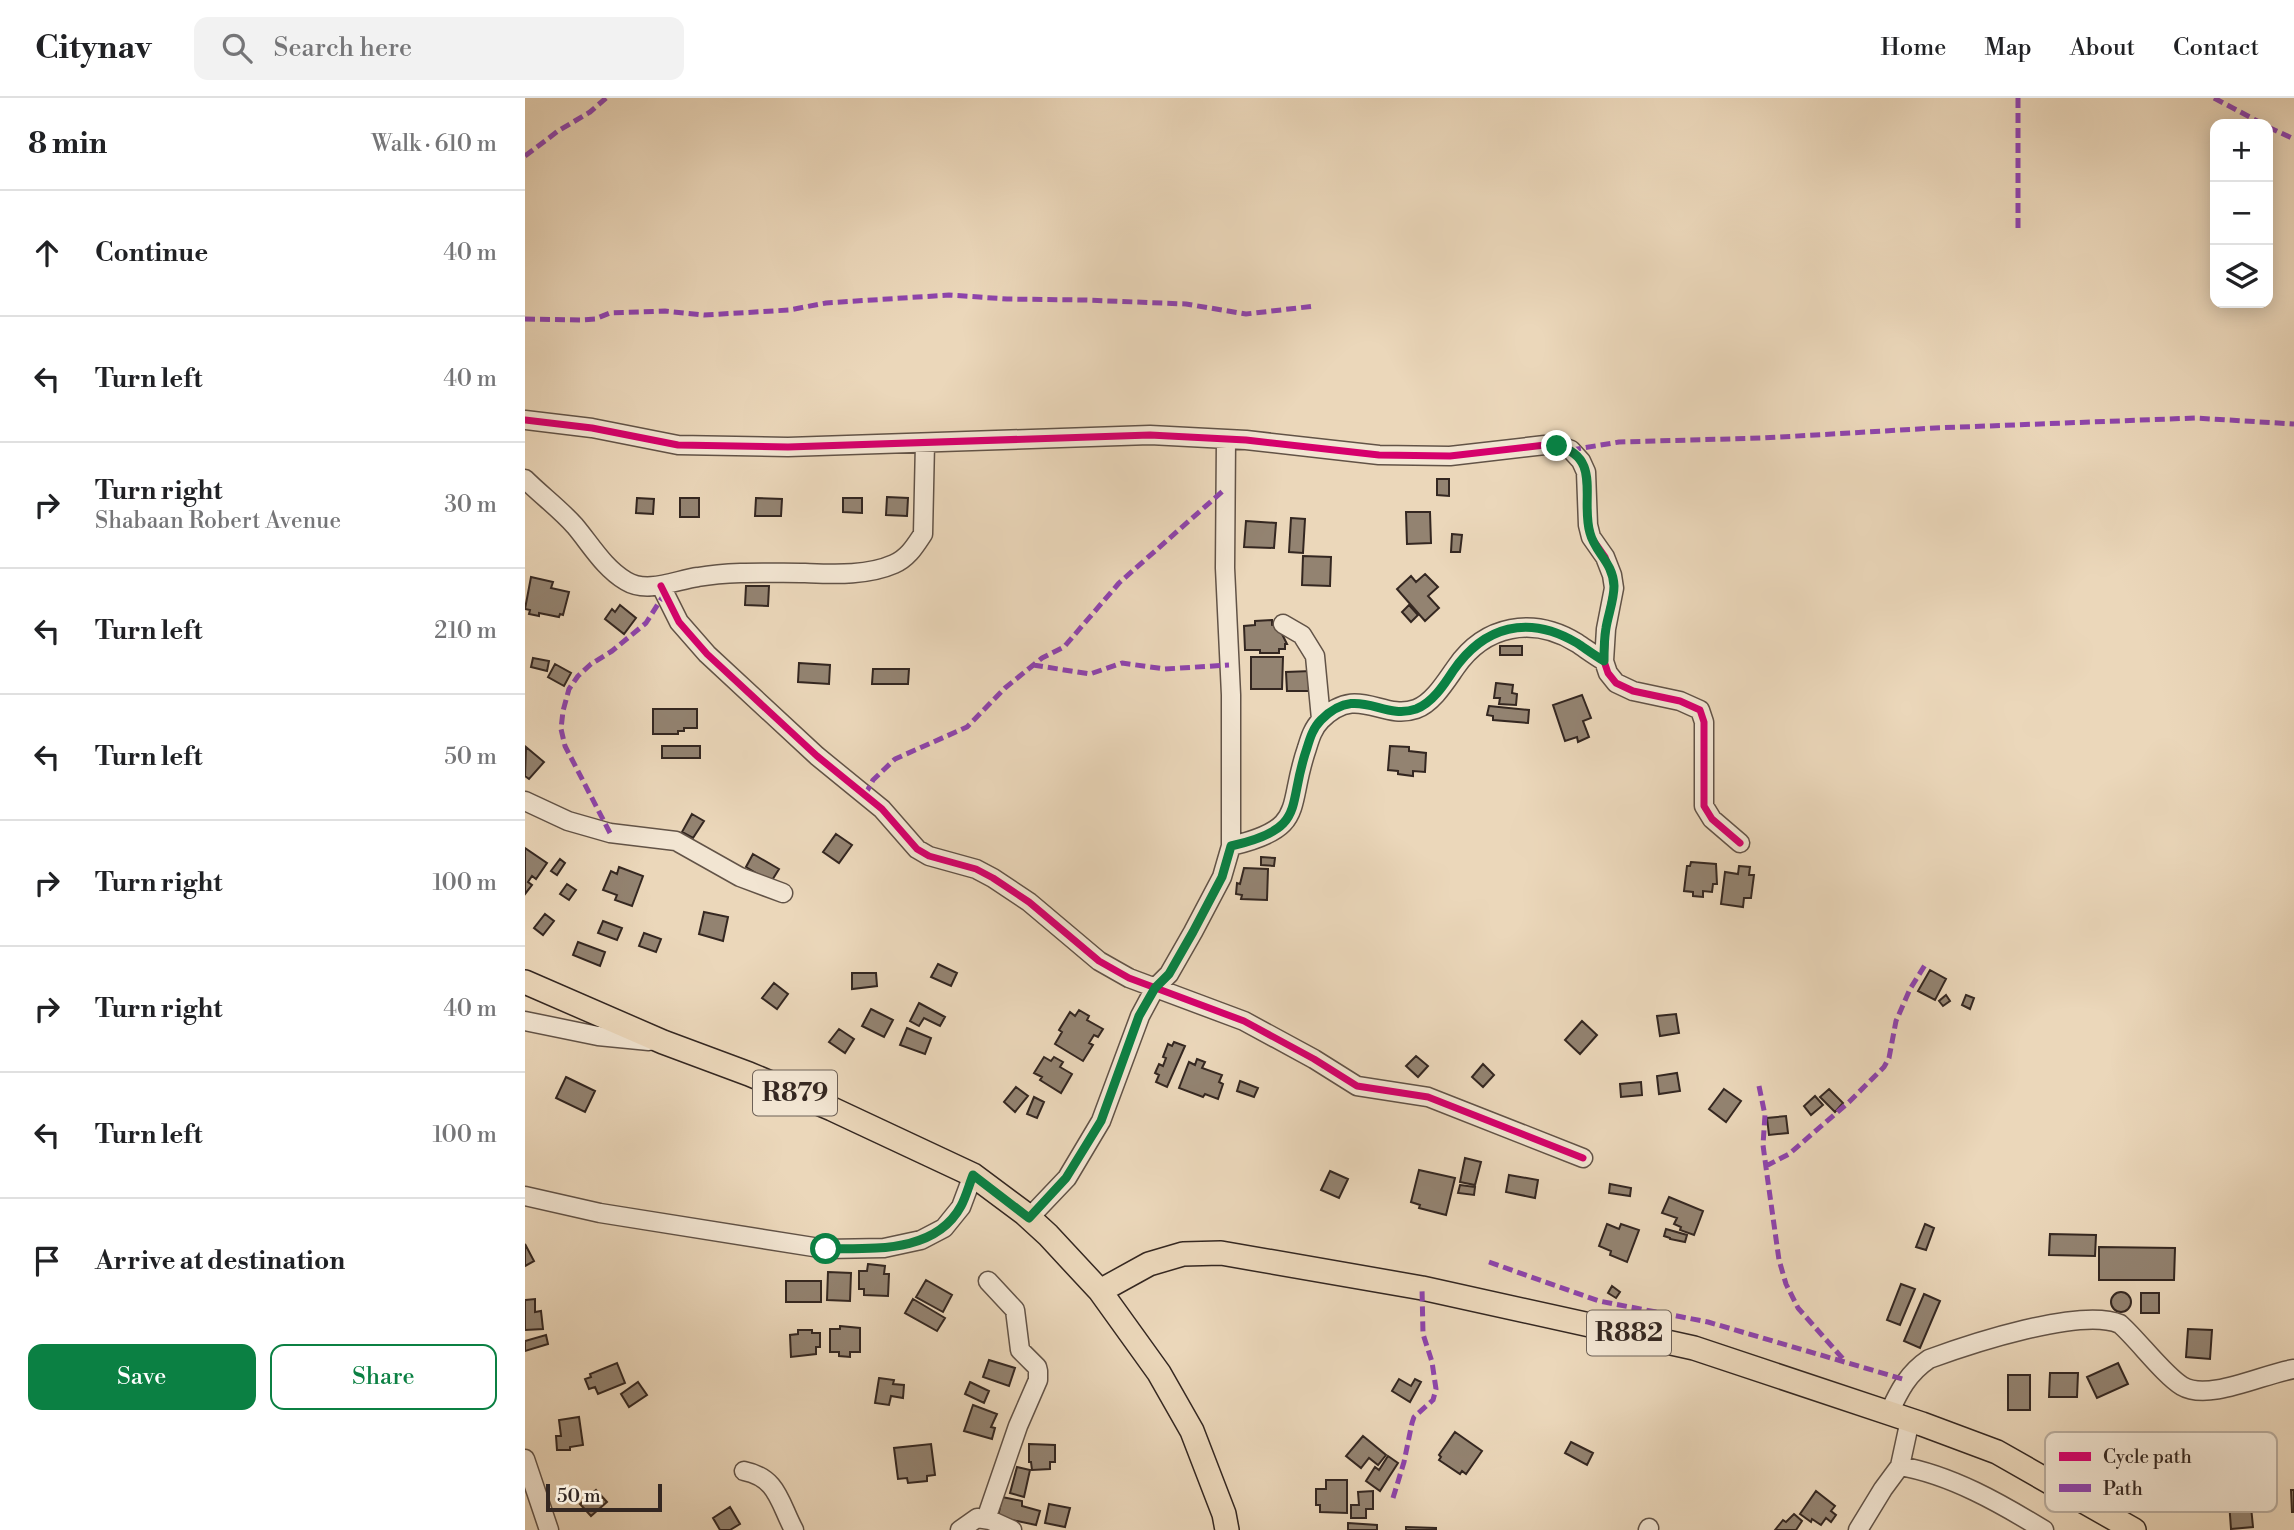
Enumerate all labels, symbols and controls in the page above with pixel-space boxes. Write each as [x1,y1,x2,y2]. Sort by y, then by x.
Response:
search box [194,17,684,80]
text: Citynav [35,28,152,69]
icon: search [218,29,256,67]
text: Search here [274,32,412,64]
text: Home [1881,33,1946,63]
text: Map [1984,33,2032,63]
text: About [2070,33,2135,63]
text: Contact [2173,33,2259,63]
map controls [2210,119,2273,308]
button: + [2210,119,2273,182]
text: 8 min [28,125,107,163]
text: Walk · 610 m [371,130,497,158]
button: − [2210,182,2273,245]
icon: ahead [28,234,66,272]
text: Continue [95,237,208,269]
text: 40 m [443,239,497,267]
button: layers [2210,245,2273,308]
icon: left [28,360,66,398]
text: Turn left [95,363,203,395]
text: 40 m [443,365,497,393]
route end [1541,430,1572,461]
text: Turn right [95,475,223,507]
icon: right [28,486,66,524]
text: 30 m [444,491,497,519]
text: Shabaan Robert Avenue [95,507,341,535]
icon: left [28,612,66,650]
text: Turn left [95,615,203,647]
text: 210 m [434,617,497,645]
icon: left [28,738,66,776]
text: Turn left [95,741,203,773]
text: 50 m [444,743,497,771]
icon: right [28,864,66,902]
text: Turn right [95,867,223,899]
text: 100 m [432,869,497,897]
icon: right [28,990,66,1028]
text: Turn right [95,993,223,1025]
text: 40 m [443,995,497,1023]
road number: R879 [753,1070,837,1116]
icon: left [28,1116,66,1154]
text: Turn left [95,1119,203,1151]
text: 100 m [432,1121,497,1149]
route start [810,1233,841,1264]
icon: arrive [28,1242,66,1280]
text: Arrive at destination [95,1245,345,1277]
road number: R882 [1587,1310,1671,1356]
button: Save [28,1344,256,1410]
button: Share [270,1344,497,1410]
legend [2045,1432,2277,1512]
text: Cycle path [2103,1445,2192,1469]
text: Path [2103,1477,2143,1501]
scale bar [546,1481,661,1513]
text: 50 m [557,1484,601,1508]

